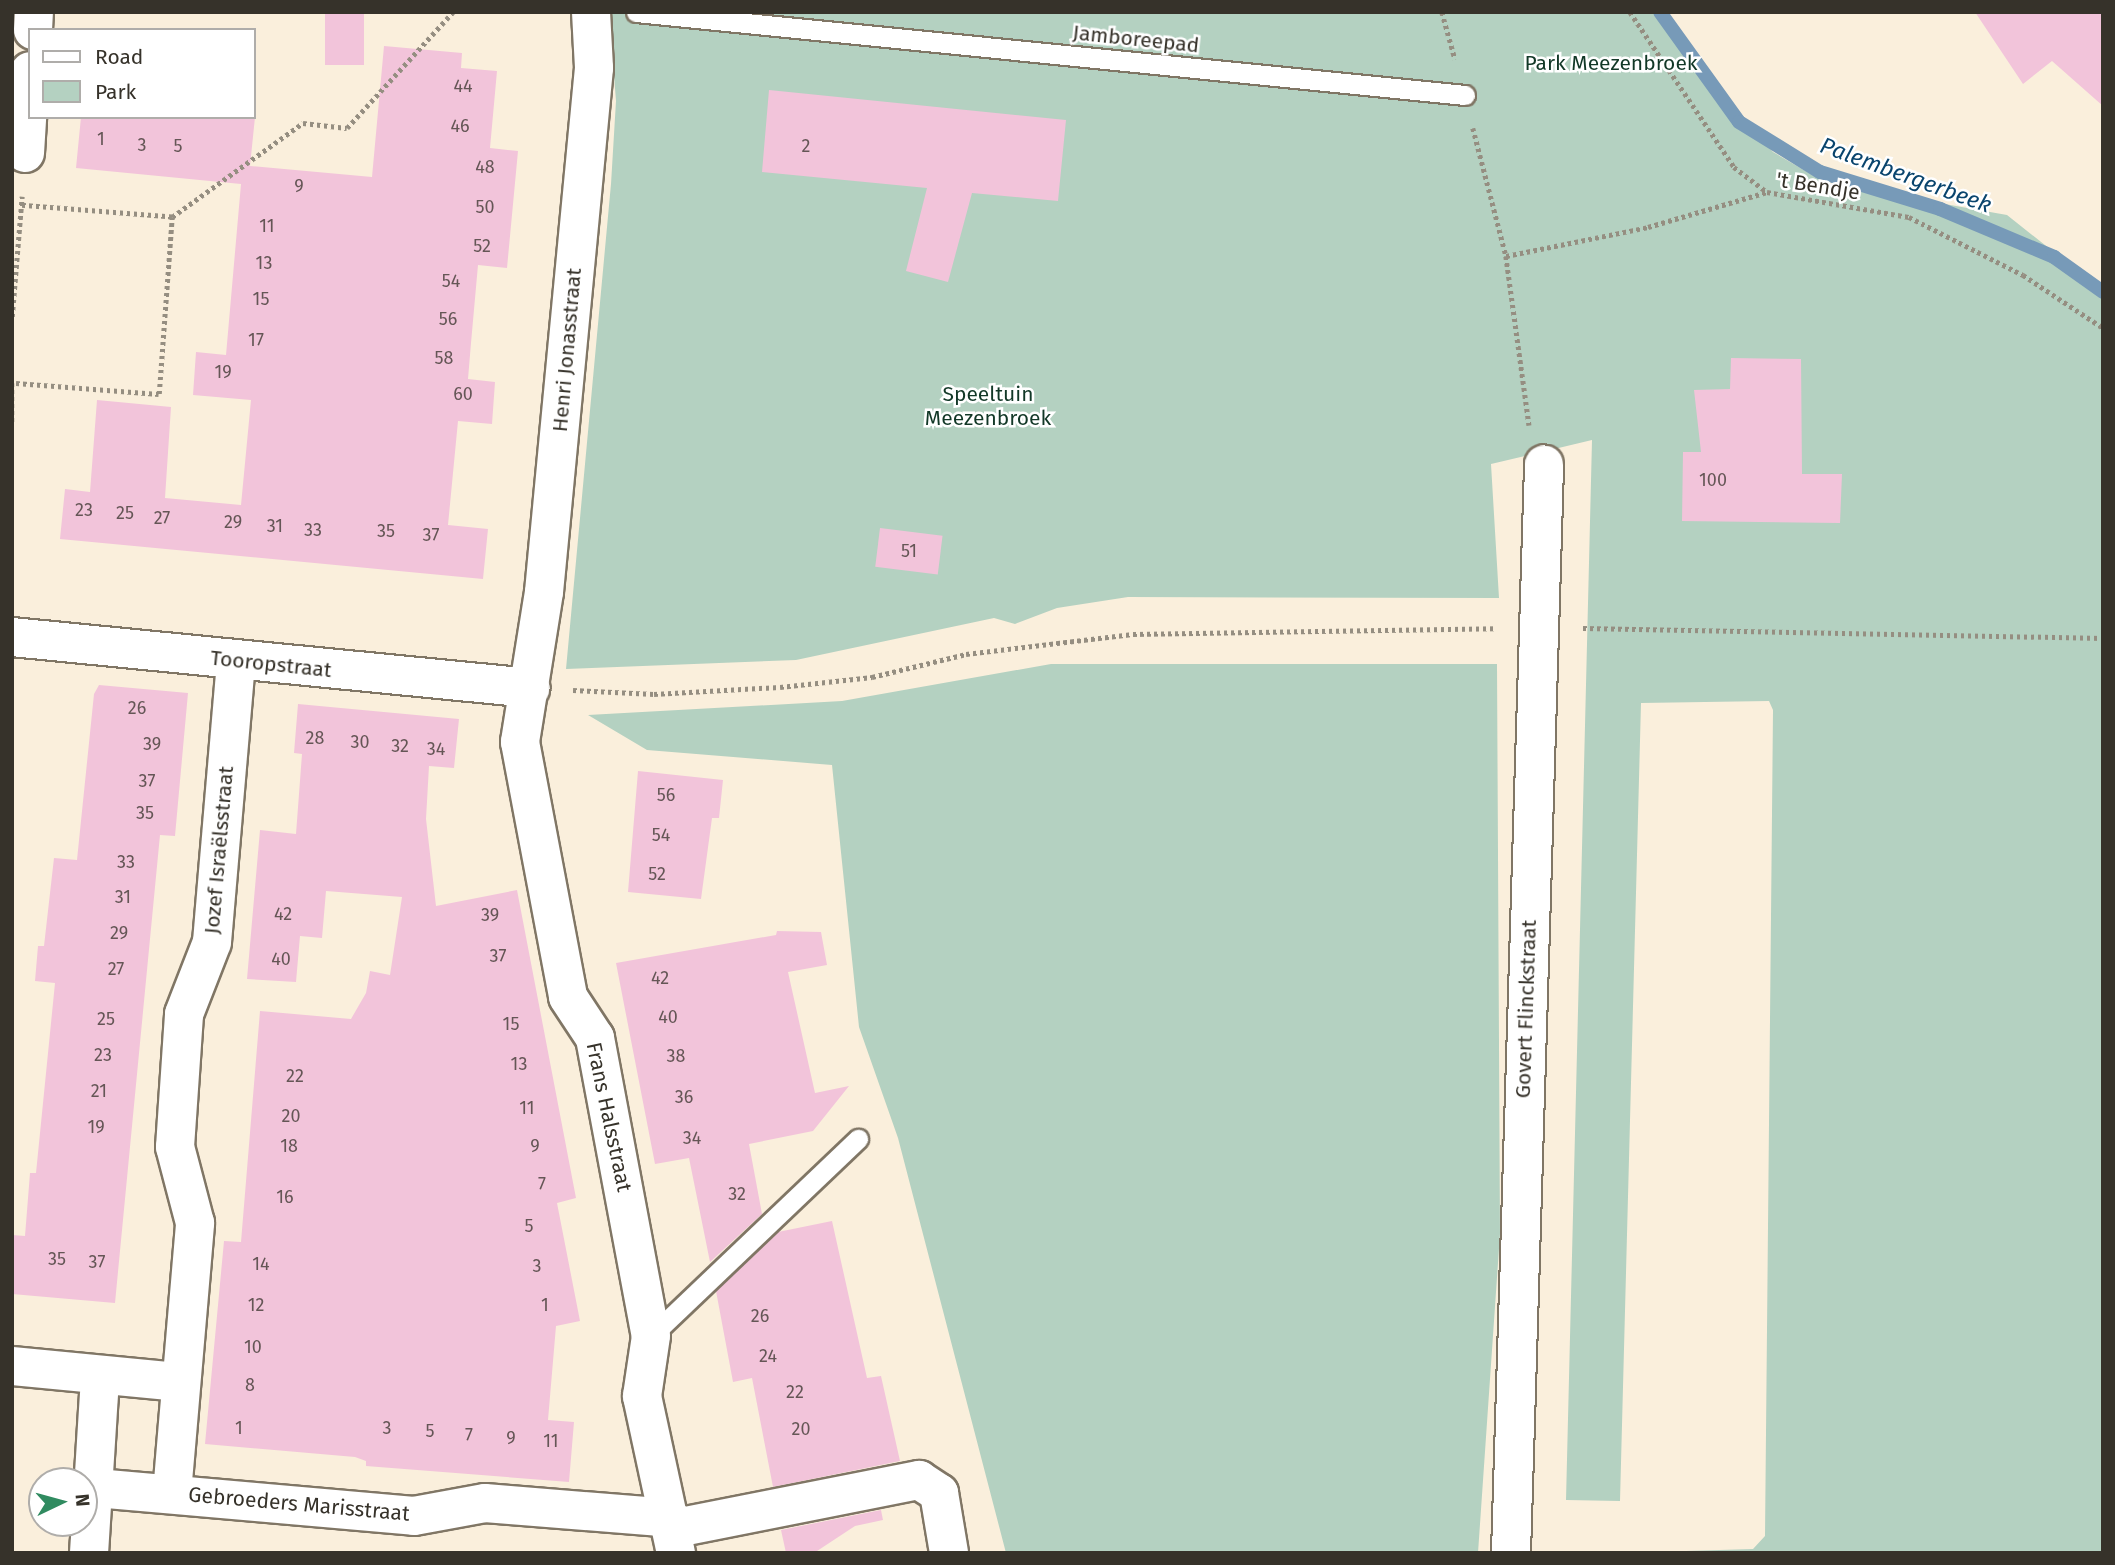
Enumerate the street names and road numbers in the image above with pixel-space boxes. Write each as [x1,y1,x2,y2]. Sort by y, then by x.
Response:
street label: Jamboreepad [1071,20,1201,58]
street label: 't Bendje [1774,167,1862,205]
street label: Henri Jonasstraat [547,267,587,433]
street label: Tooropstraat [209,645,333,683]
street label: Jozef Israëlsstraat [199,765,239,935]
street label: Govert Flinckstraat [1510,919,1542,1099]
street label: Frans Halsstraat [581,1040,637,1194]
street label: Gebroeders Marisstraat [187,1482,411,1526]

